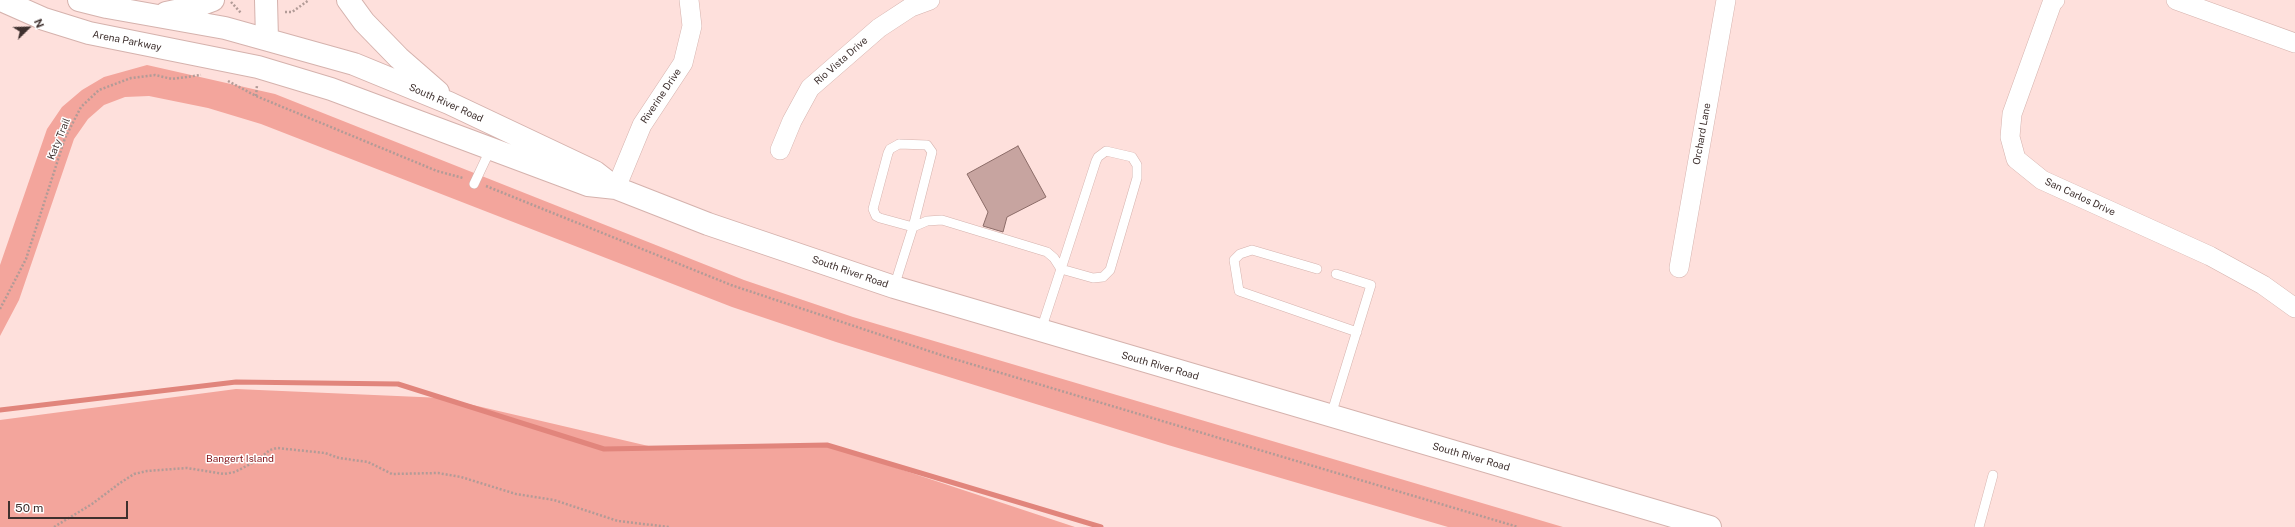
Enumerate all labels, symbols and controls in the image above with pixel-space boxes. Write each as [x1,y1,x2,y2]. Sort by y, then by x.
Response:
north arrow [8,8,48,48]
text: N [32,17,46,30]
street label: Arena Parkway [91,28,163,54]
street label: Rio Vista Drive [812,34,870,88]
street label: Riverine Drive [638,66,684,126]
street label: South River Road [407,81,485,125]
street label: Orchard Lane [1691,102,1713,166]
street label: Katy Trail [45,116,73,162]
street label: San Carlos Drive [2043,175,2117,219]
street label: South River Road [810,253,890,291]
street label: South River Road [1120,349,1200,383]
street label: South River Road [1431,440,1511,474]
park label: Bangert Island [206,453,274,465]
scale bar [10,493,130,519]
text: 50 m [15,501,43,515]

